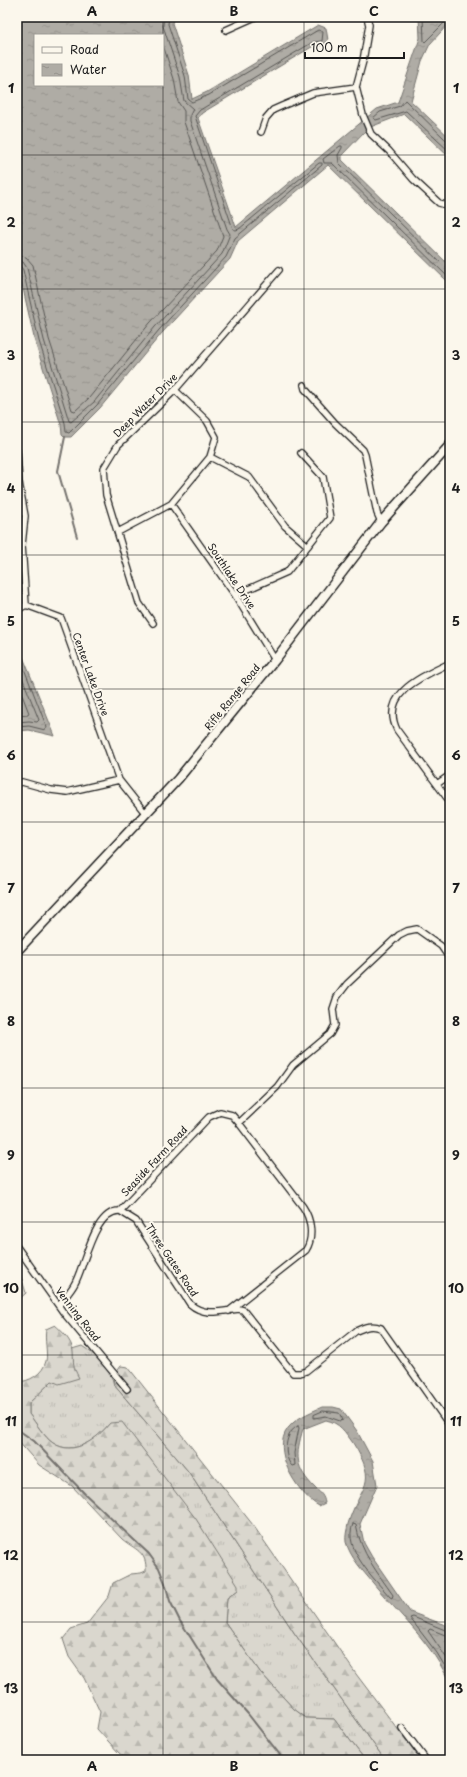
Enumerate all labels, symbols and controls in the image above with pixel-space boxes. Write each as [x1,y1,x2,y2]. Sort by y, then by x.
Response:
text: A [87,1,97,20]
text: B [230,1,239,20]
text: C [369,1,379,20]
legend [34,34,164,86]
scale bar [305,34,404,60]
text: 100 m [311,38,348,56]
text: Road [70,40,99,58]
text: Water [70,60,107,78]
text: 1 [8,78,14,97]
text: 1 [453,78,459,97]
text: 2 [6,212,16,231]
text: 2 [451,212,461,231]
text: 3 [7,345,16,364]
text: 3 [452,345,461,364]
street label: Deep Water Drive [109,369,180,440]
text: 4 [7,478,16,497]
text: 4 [452,478,461,497]
street label: Southlake Drive [205,540,260,612]
text: 5 [7,611,15,630]
text: 5 [452,611,460,630]
street label: Center Lake Drive [69,630,114,718]
street label: Rifle Range Road [200,660,263,733]
text: 6 [6,745,16,764]
text: 6 [451,745,461,764]
text: 7 [7,878,15,897]
text: 7 [452,878,460,897]
text: 8 [7,1011,15,1030]
text: 8 [452,1011,460,1030]
street label: Seaside Farm Road [117,1122,190,1199]
text: 9 [7,1145,15,1164]
text: 9 [452,1145,460,1164]
street label: Three Gates Road [142,1220,203,1299]
text: 10 [3,1278,19,1297]
text: 10 [448,1278,464,1297]
street label: Venning Road [52,1283,105,1344]
text: 11 [5,1411,17,1430]
text: 11 [450,1411,462,1430]
text: 12 [3,1545,19,1564]
text: 12 [448,1545,464,1564]
text: 13 [4,1678,19,1697]
text: 13 [449,1678,464,1697]
text: A [87,1756,97,1775]
text: B [230,1756,239,1775]
text: C [369,1756,379,1775]

